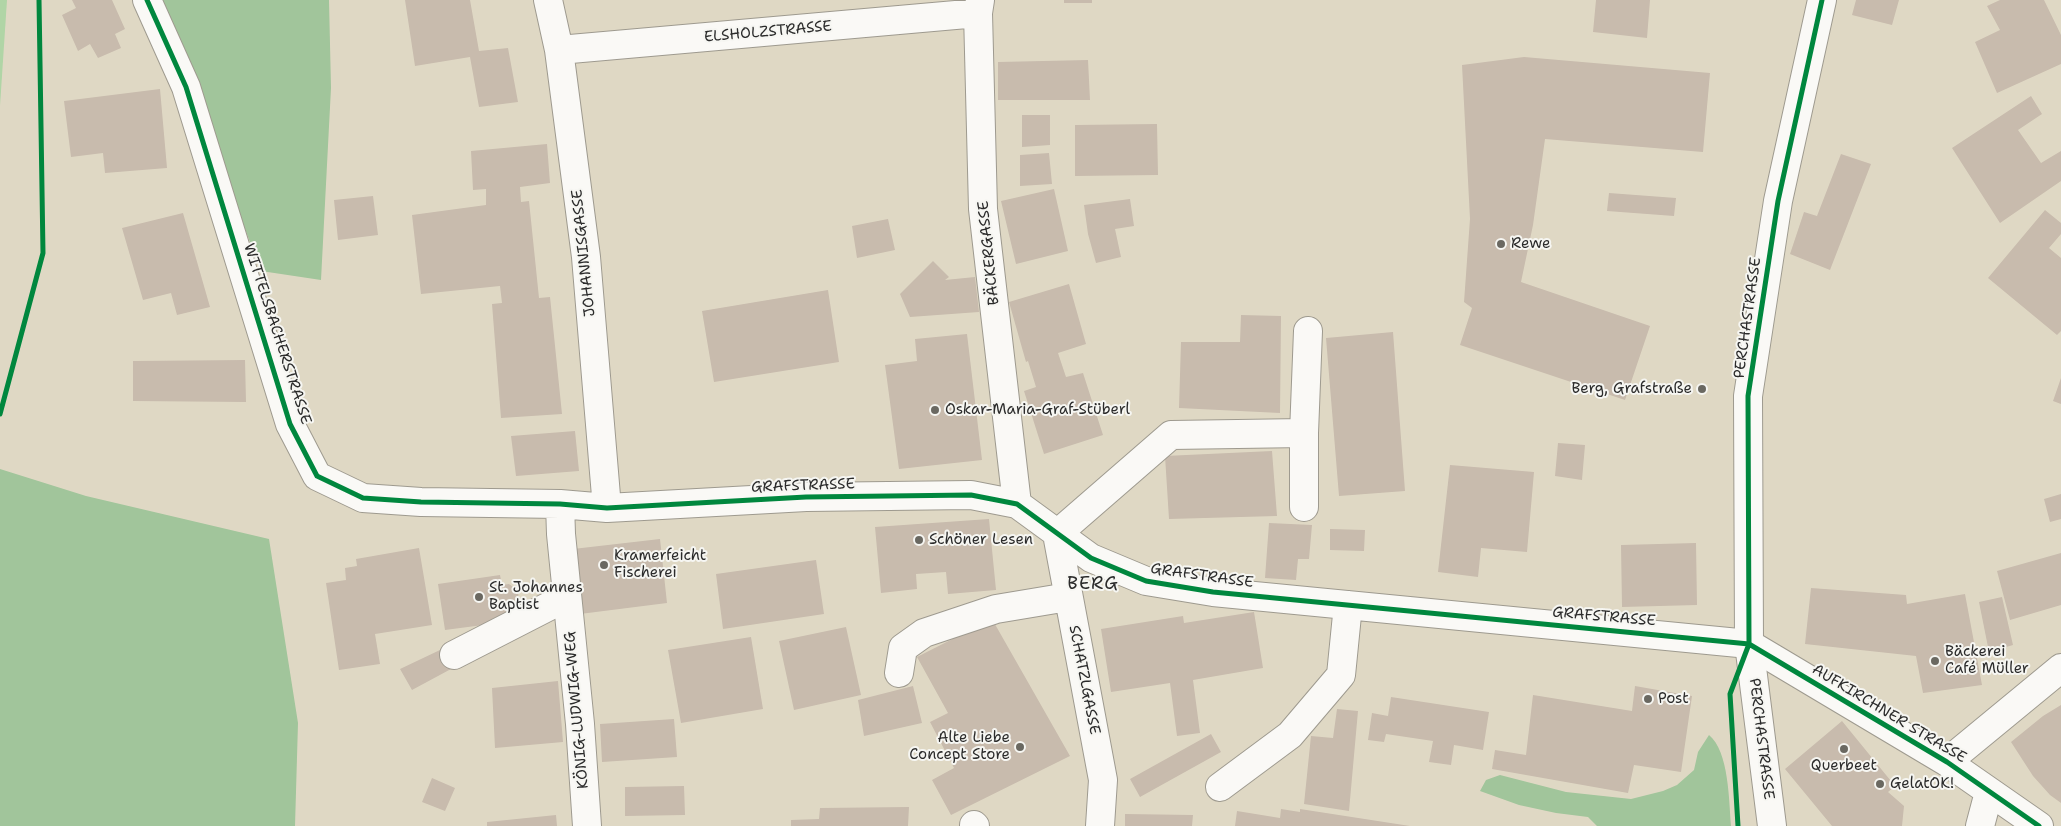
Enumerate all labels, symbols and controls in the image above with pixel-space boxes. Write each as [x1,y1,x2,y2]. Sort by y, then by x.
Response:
street label: ELSHOLZSTRASSE [703,17,833,47]
street label: JOHANNISGASSE [568,188,600,318]
street label: BÄCKERGASSE [975,200,1003,306]
place label: Rewe [1511,235,1551,253]
marker: Rewe [1495,238,1507,250]
street label: WITTELSBACHERSTRASSE [239,241,315,427]
street label: PERCHASTRASSE [1731,256,1765,380]
place label: Berg, Grafstraße [1572,380,1692,398]
marker: Berg, Grafstraße [1696,383,1708,395]
place label: Oskar-Maria-Graf-Stüberl [945,401,1130,419]
marker: Oskar-Maria-Graf-Stüberl [929,404,941,416]
street label: GRAFSTRASSE [751,475,855,497]
place label: Schöner Lesen [929,531,1033,549]
marker: Schöner Lesen [913,534,925,546]
place label: Kramerfeicht Fischerei [614,547,706,582]
marker: Kramerfeicht Fischerei [598,559,610,571]
street label: GRAFSTRASSE [1149,560,1255,592]
district label: BERG [1067,573,1119,595]
place label: St. Johannes Baptist [489,579,583,614]
marker: St. Johannes Baptist [473,591,485,603]
street label: GRAFSTRASSE [1551,604,1657,630]
street label: SCHATZLGASSE [1065,624,1103,736]
street label: KÖNIG-LUDWIG-WEG [561,630,593,790]
place label: Bäckerei Café Müller [1945,643,2029,678]
marker: Bäckerei Café Müller [1929,655,1941,667]
street label: AUFKIRCHNER STRASSE [1809,661,1969,767]
street label: PERCHASTRASSE [1745,677,1777,801]
place label: Post [1658,690,1689,708]
marker: Post [1642,693,1654,705]
place label: Alte Liebe Concept Store [909,729,1010,764]
marker: Alte Liebe Concept Store [1014,741,1026,753]
marker: Querbeet [1838,743,1850,755]
place label: Querbeet [1811,757,1877,775]
place label: GelatOK! [1890,775,1954,793]
marker: GelatOK! [1874,778,1886,790]

